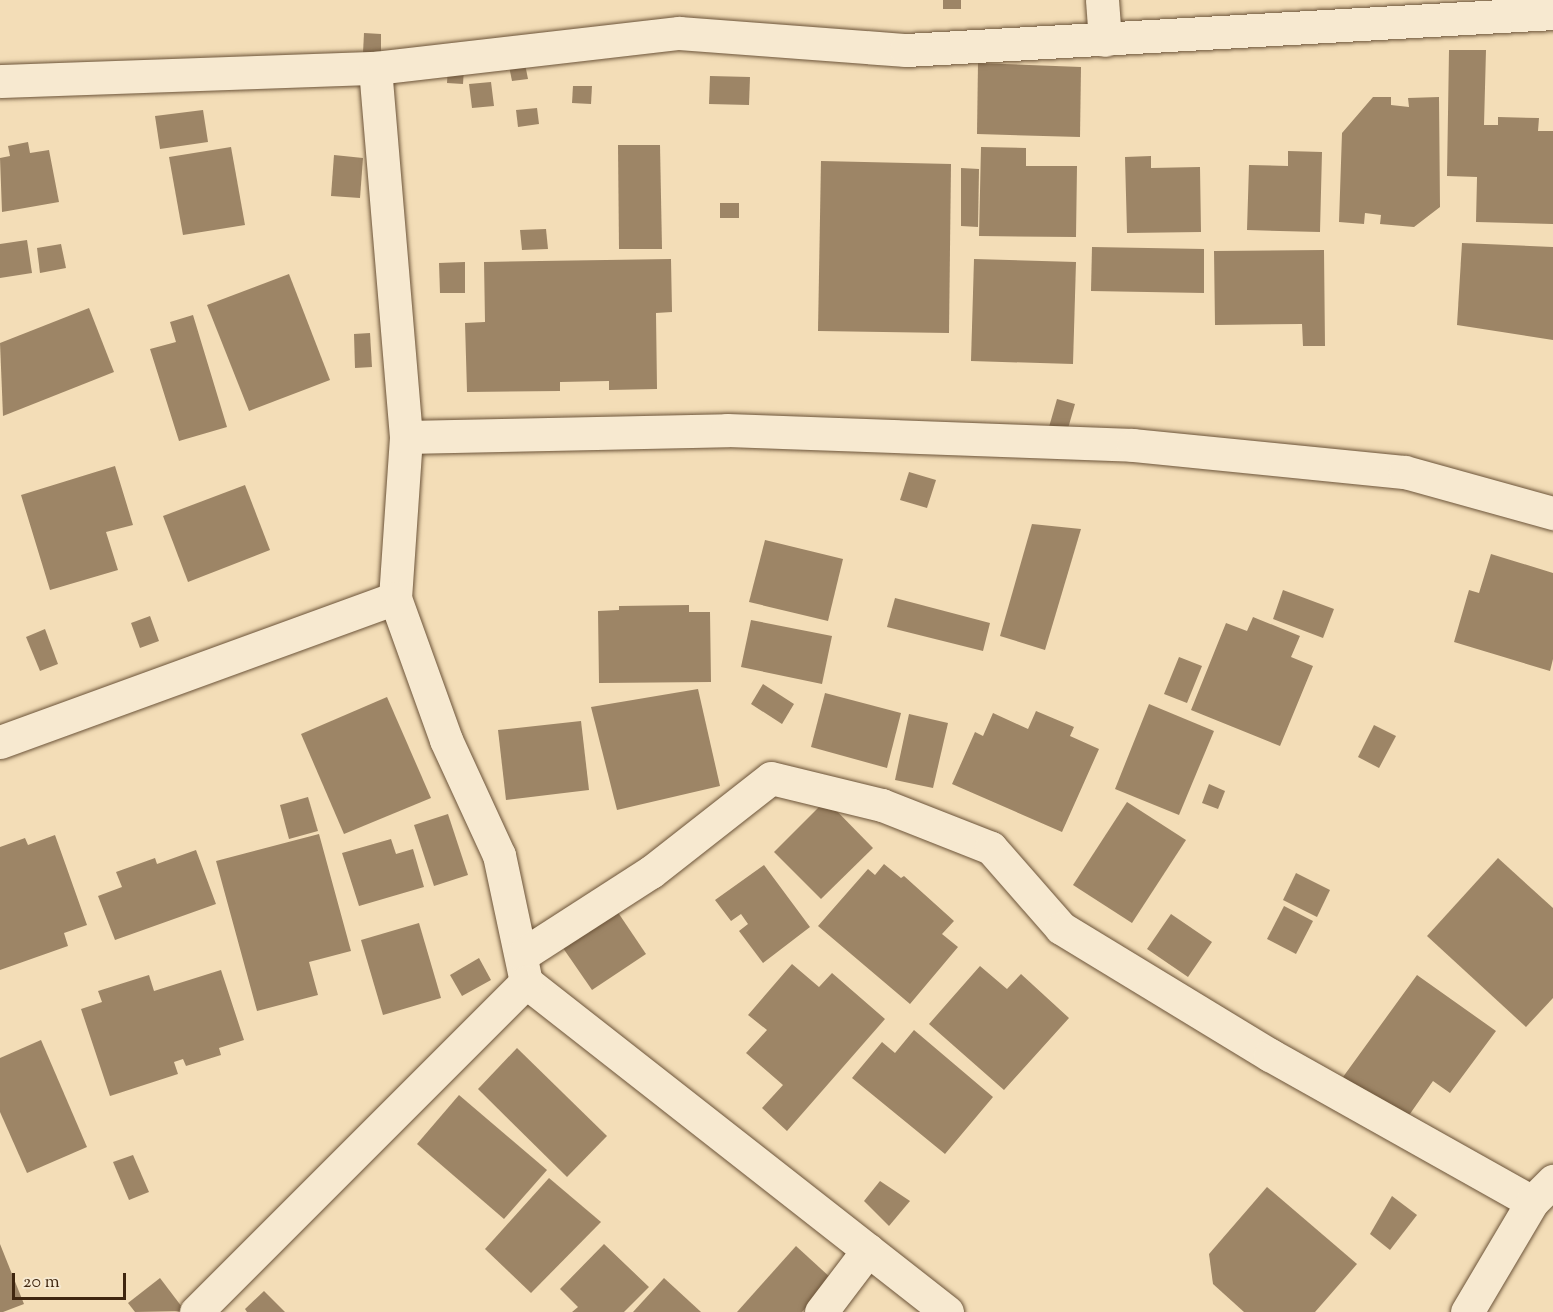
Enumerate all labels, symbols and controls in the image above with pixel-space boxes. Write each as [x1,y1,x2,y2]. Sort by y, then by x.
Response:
scale bar [15,1261,129,1299]
text: 20 m [23,1270,60,1296]

